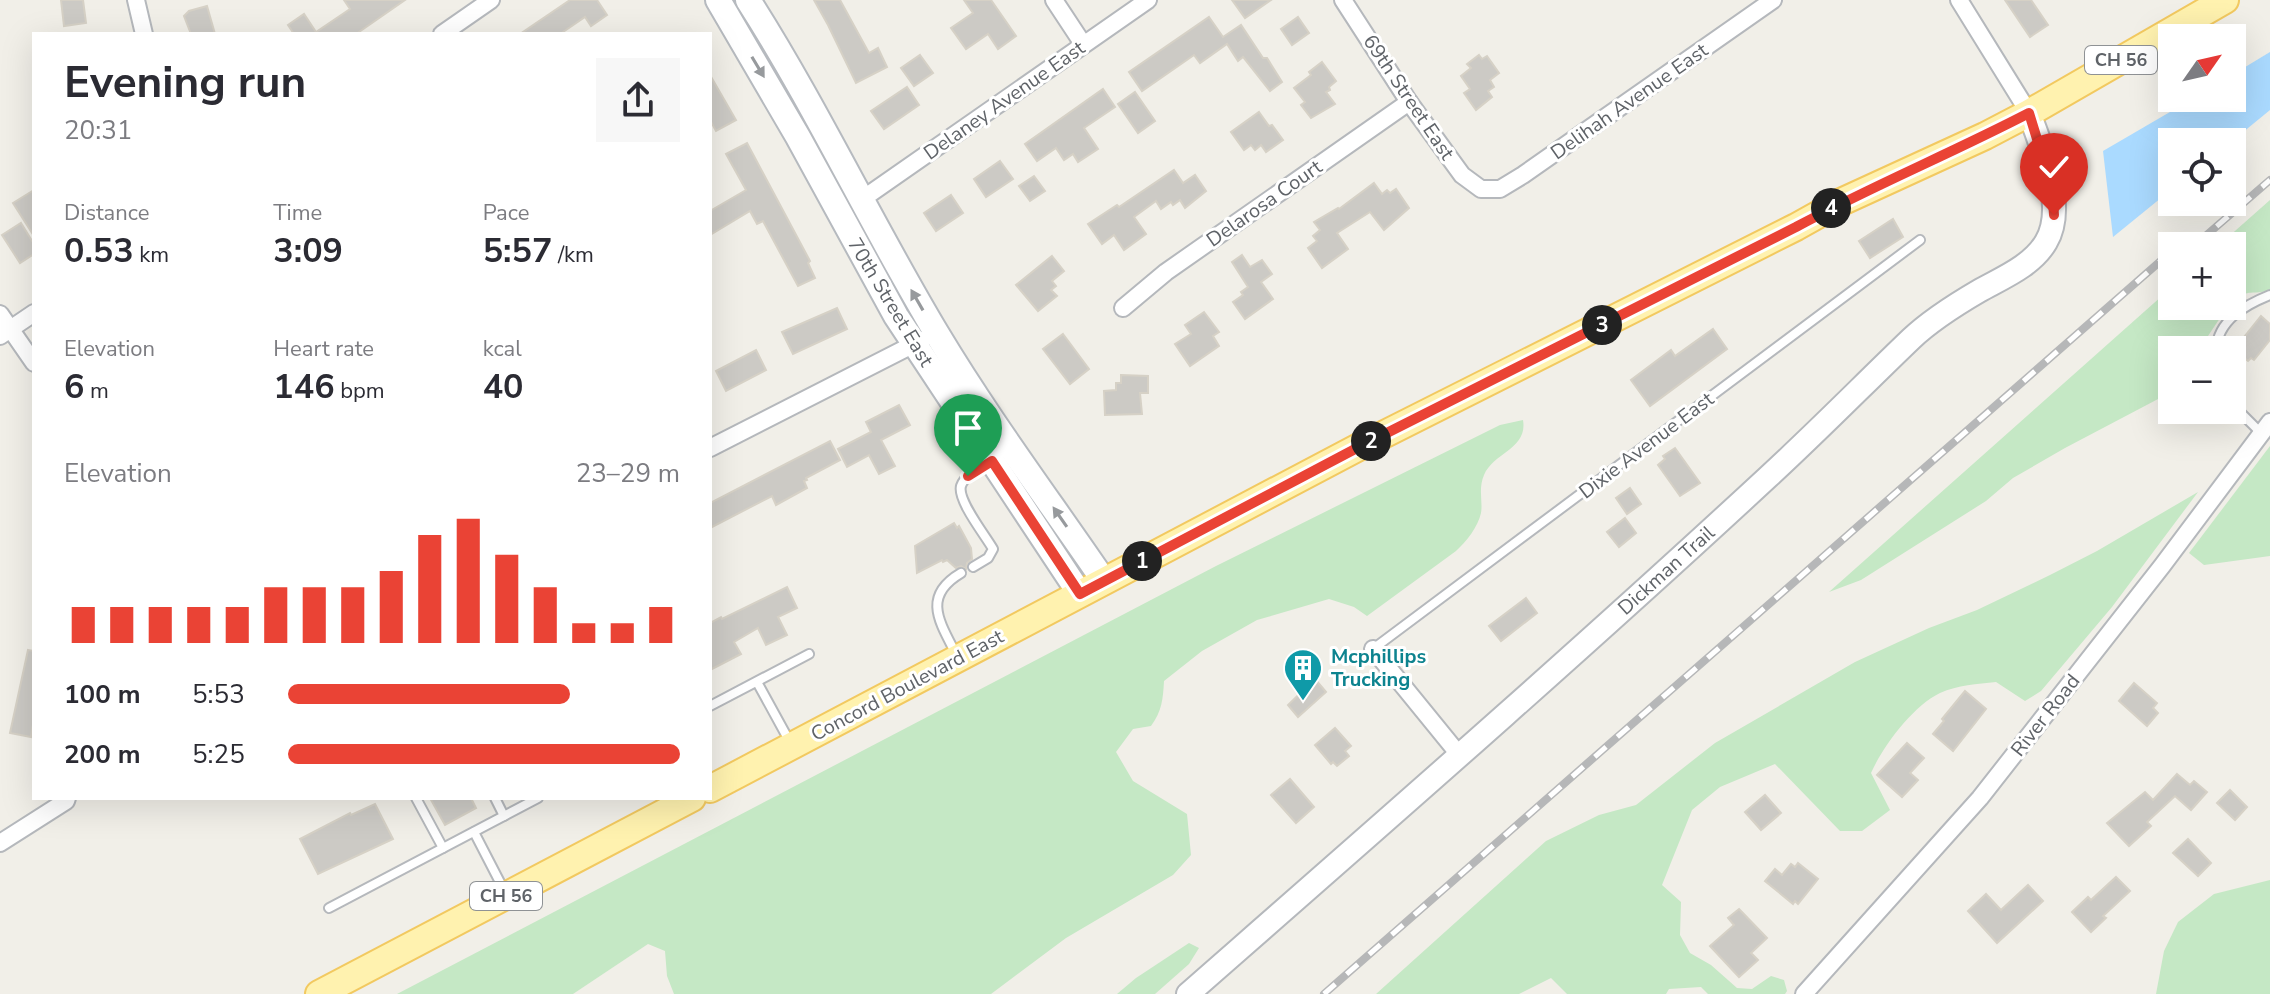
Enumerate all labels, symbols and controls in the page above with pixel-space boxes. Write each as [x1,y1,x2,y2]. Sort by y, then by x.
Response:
north arrow [2158,24,2246,112]
map controls [2158,24,2246,424]
street label: 69th Street East [1357,29,1461,166]
street label: Delaney Avenue East [918,34,1091,166]
street label: Delihah Avenue East [1545,36,1714,166]
road number: CH 56 [2085,46,2157,74]
text: Evening run [64,53,306,113]
one-way arrow [751,56,765,78]
button: share [596,58,680,142]
text: 20:31 [64,113,132,148]
button: locate [2158,128,2246,216]
pin [2020,133,2088,215]
icon: check [2032,145,2076,189]
street label: Delarosa Court [1201,153,1328,253]
pin: 4 [1811,188,1851,228]
text: 4 [1824,193,1838,223]
text: Distance [64,198,149,228]
text: Time [273,198,322,228]
text: Pace [483,198,529,228]
text: 0.53 [64,228,134,274]
text: 3:09 [273,228,343,274]
text: 5:57 [483,228,552,274]
button: + [2158,232,2246,320]
street label: 70th Street East [841,233,940,373]
text: km [134,240,169,270]
text: /km [552,240,594,270]
one-way arrow [910,289,924,311]
pin: 3 [1582,305,1622,345]
text: 3 [1595,310,1609,340]
text: Elevation [64,334,155,364]
text: Heart rate [273,334,374,364]
text: kcal [483,334,522,364]
button: − [2158,336,2246,424]
text: 6 [64,364,84,410]
text: 146 [273,364,335,410]
text: 40 [483,364,523,410]
text: m [84,376,109,406]
text: bpm [335,376,385,406]
street label: Dixie Avenue East [1573,385,1720,505]
pin [934,394,1002,476]
icon: arrive [946,406,990,450]
pin: 2 [1351,421,1391,461]
text: 2 [1364,426,1378,456]
text: Elevation [64,456,172,491]
text: 23–29 m [576,456,680,491]
one-way arrow [1053,506,1068,528]
street label: Dickman Trail [1612,520,1721,621]
pin: 1 [1122,541,1162,581]
text: 1 [1135,546,1149,576]
street label: Concord Boulevard East [806,623,1009,748]
place label: Mcphillips Trucking [1331,643,1426,693]
building icon: Mcphillips Trucking [1282,647,1324,702]
street label: River Road [2005,669,2086,762]
text: 100 m [64,677,141,712]
text: 5:53 [192,677,245,712]
text: 200 m [64,737,141,772]
text: 5:25 [192,737,245,772]
road number: CH 56 [470,882,542,910]

